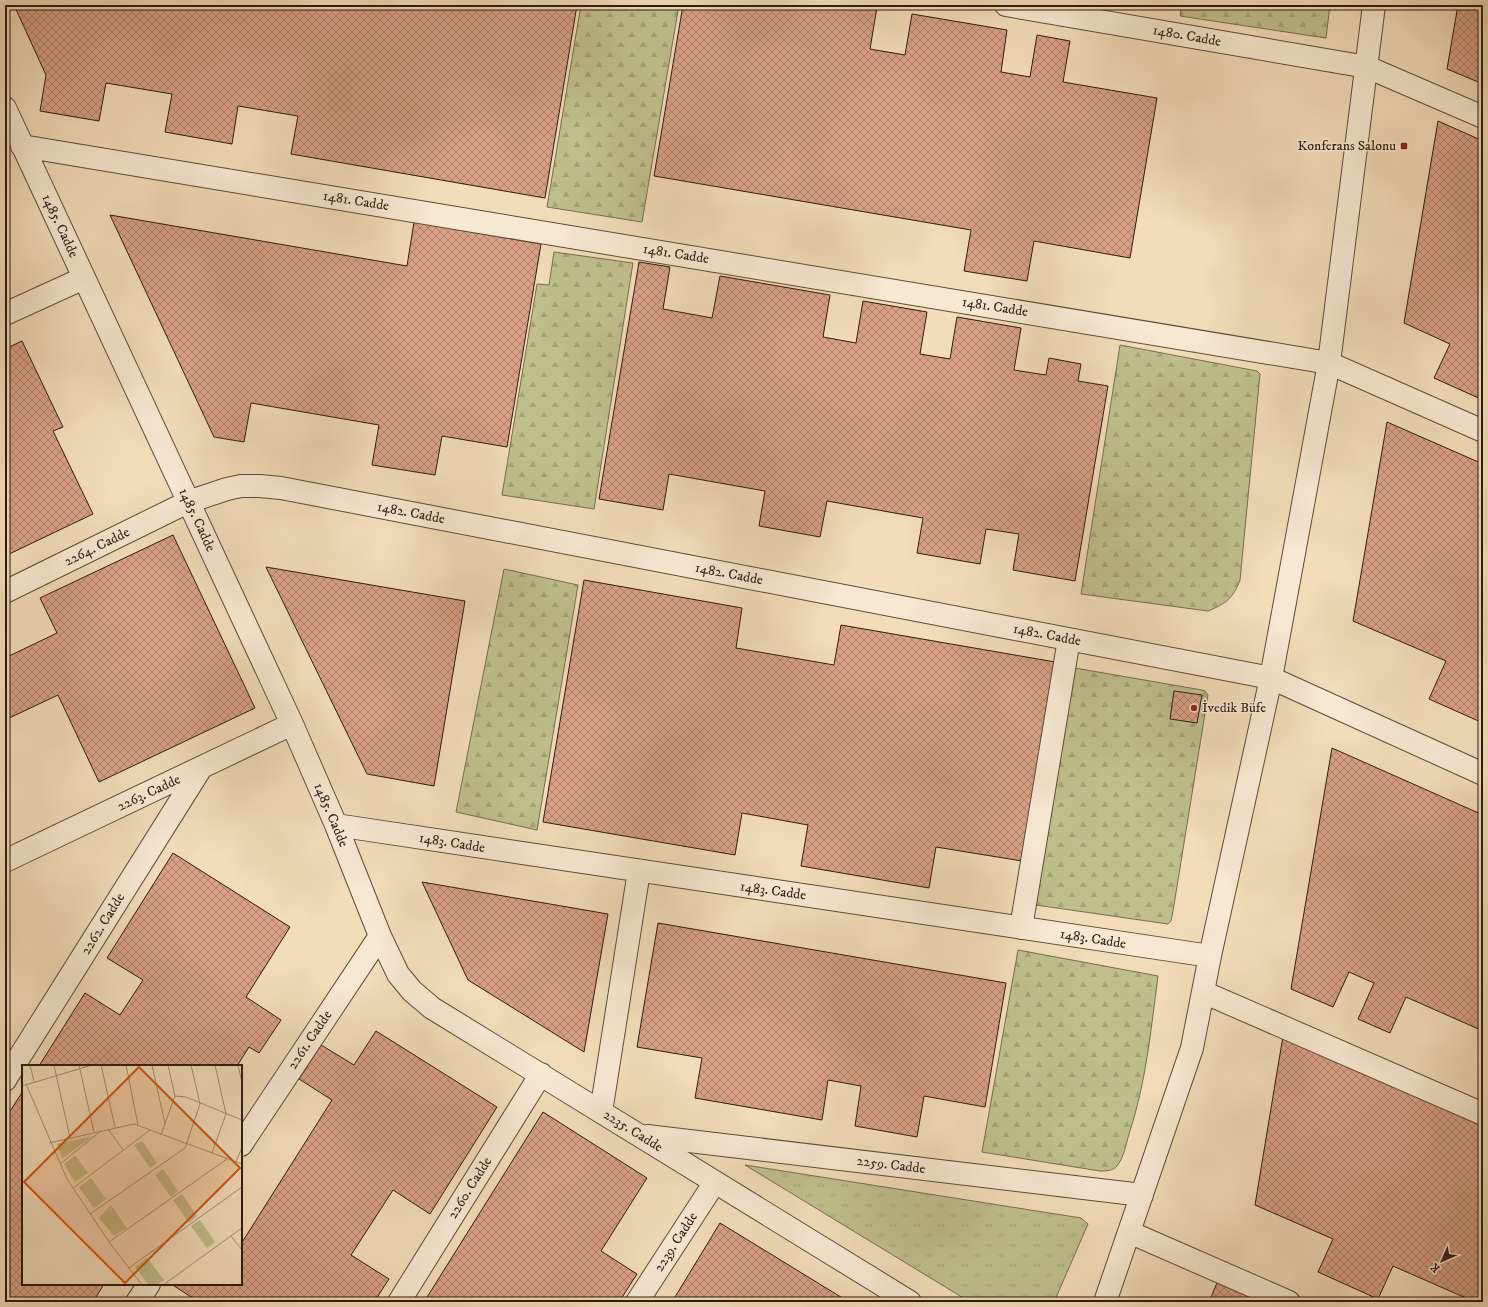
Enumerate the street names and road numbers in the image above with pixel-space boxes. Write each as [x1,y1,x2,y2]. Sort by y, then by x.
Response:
street label: 1480. Cadde [1151,21,1223,51]
street label: 1481. Cadde [322,187,391,215]
street label: 1485. Cadde [37,191,83,261]
street label: 1481. Cadde [642,240,711,268]
street label: 1481. Cadde [961,293,1030,321]
street label: 1485. Cadde [174,485,220,555]
street label: 1482. Cadde [376,498,447,528]
street label: 2264. Cadde [61,523,133,571]
street label: 1482. Cadde [694,559,765,589]
street label: 1482. Cadde [1012,620,1083,650]
street label: 2263. Cadde [115,770,184,815]
street label: 1485. Cadde [309,780,353,850]
street label: 1483. Cadde [418,829,487,857]
street label: 1483. Cadde [739,877,808,905]
street label: 2262. Cadde [77,890,129,958]
street label: 1483. Cadde [1059,925,1128,953]
street label: 2261. Cadde [284,1007,336,1073]
street label: 2235. Cadde [600,1106,666,1156]
street label: 2259. Cadde [856,1152,927,1178]
street label: 2260. Cadde [444,1153,496,1222]
street label: 2239. Cadde [650,1209,702,1275]

